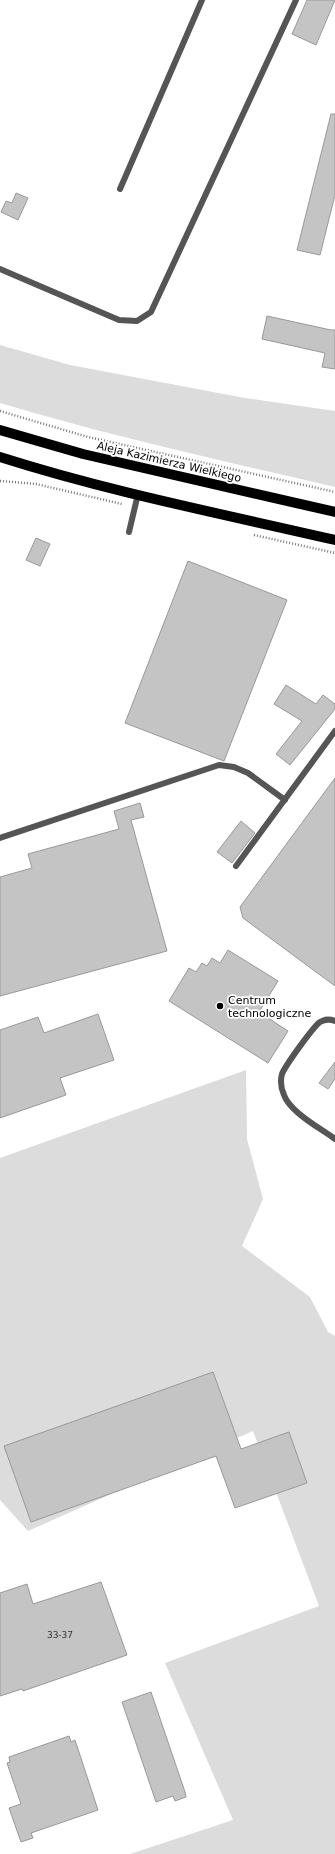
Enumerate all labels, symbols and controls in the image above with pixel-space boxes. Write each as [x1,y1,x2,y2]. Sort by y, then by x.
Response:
street label: Aleja Kazimierza Wielkiego [96,439,243,485]
place label: Centrum technologiczne [228,994,311,1020]
marker: Centrum technologiczne [215,1001,225,1011]
house number: 33-37 [47,1630,73,1640]

